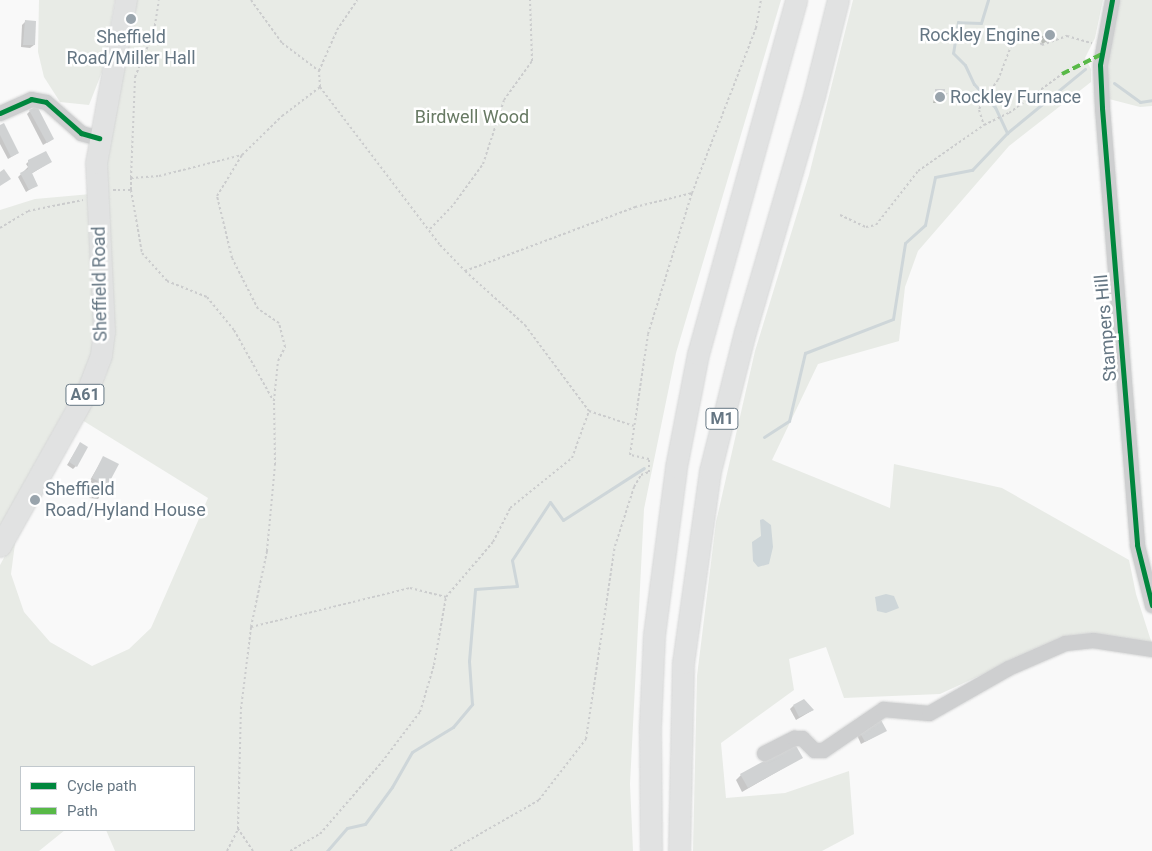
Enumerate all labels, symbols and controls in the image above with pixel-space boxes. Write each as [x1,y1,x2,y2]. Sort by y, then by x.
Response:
marker: Sheffield Road/Miller Hall [125,13,137,25]
place label: Rockley Engine [919,24,1040,46]
place label: Sheffield Road/Miller Hall [66,27,196,70]
marker: Rockley Engine [1044,29,1056,41]
place label: Rockley Furnace [950,86,1081,108]
marker: Rockley Furnace [934,91,946,103]
park label: Birdwell Wood [415,106,529,128]
street label: Sheffield Road [88,226,112,342]
street label: Stampers Hill [1091,273,1121,383]
road number: A61 [65,382,105,408]
road number: M1 [704,406,740,432]
place label: Sheffield Road/Hyland House [45,479,206,522]
marker: Sheffield Road/Hyland House [29,494,41,506]
legend [20,766,195,831]
text: Cycle path [67,777,137,795]
text: Path [67,802,98,820]

